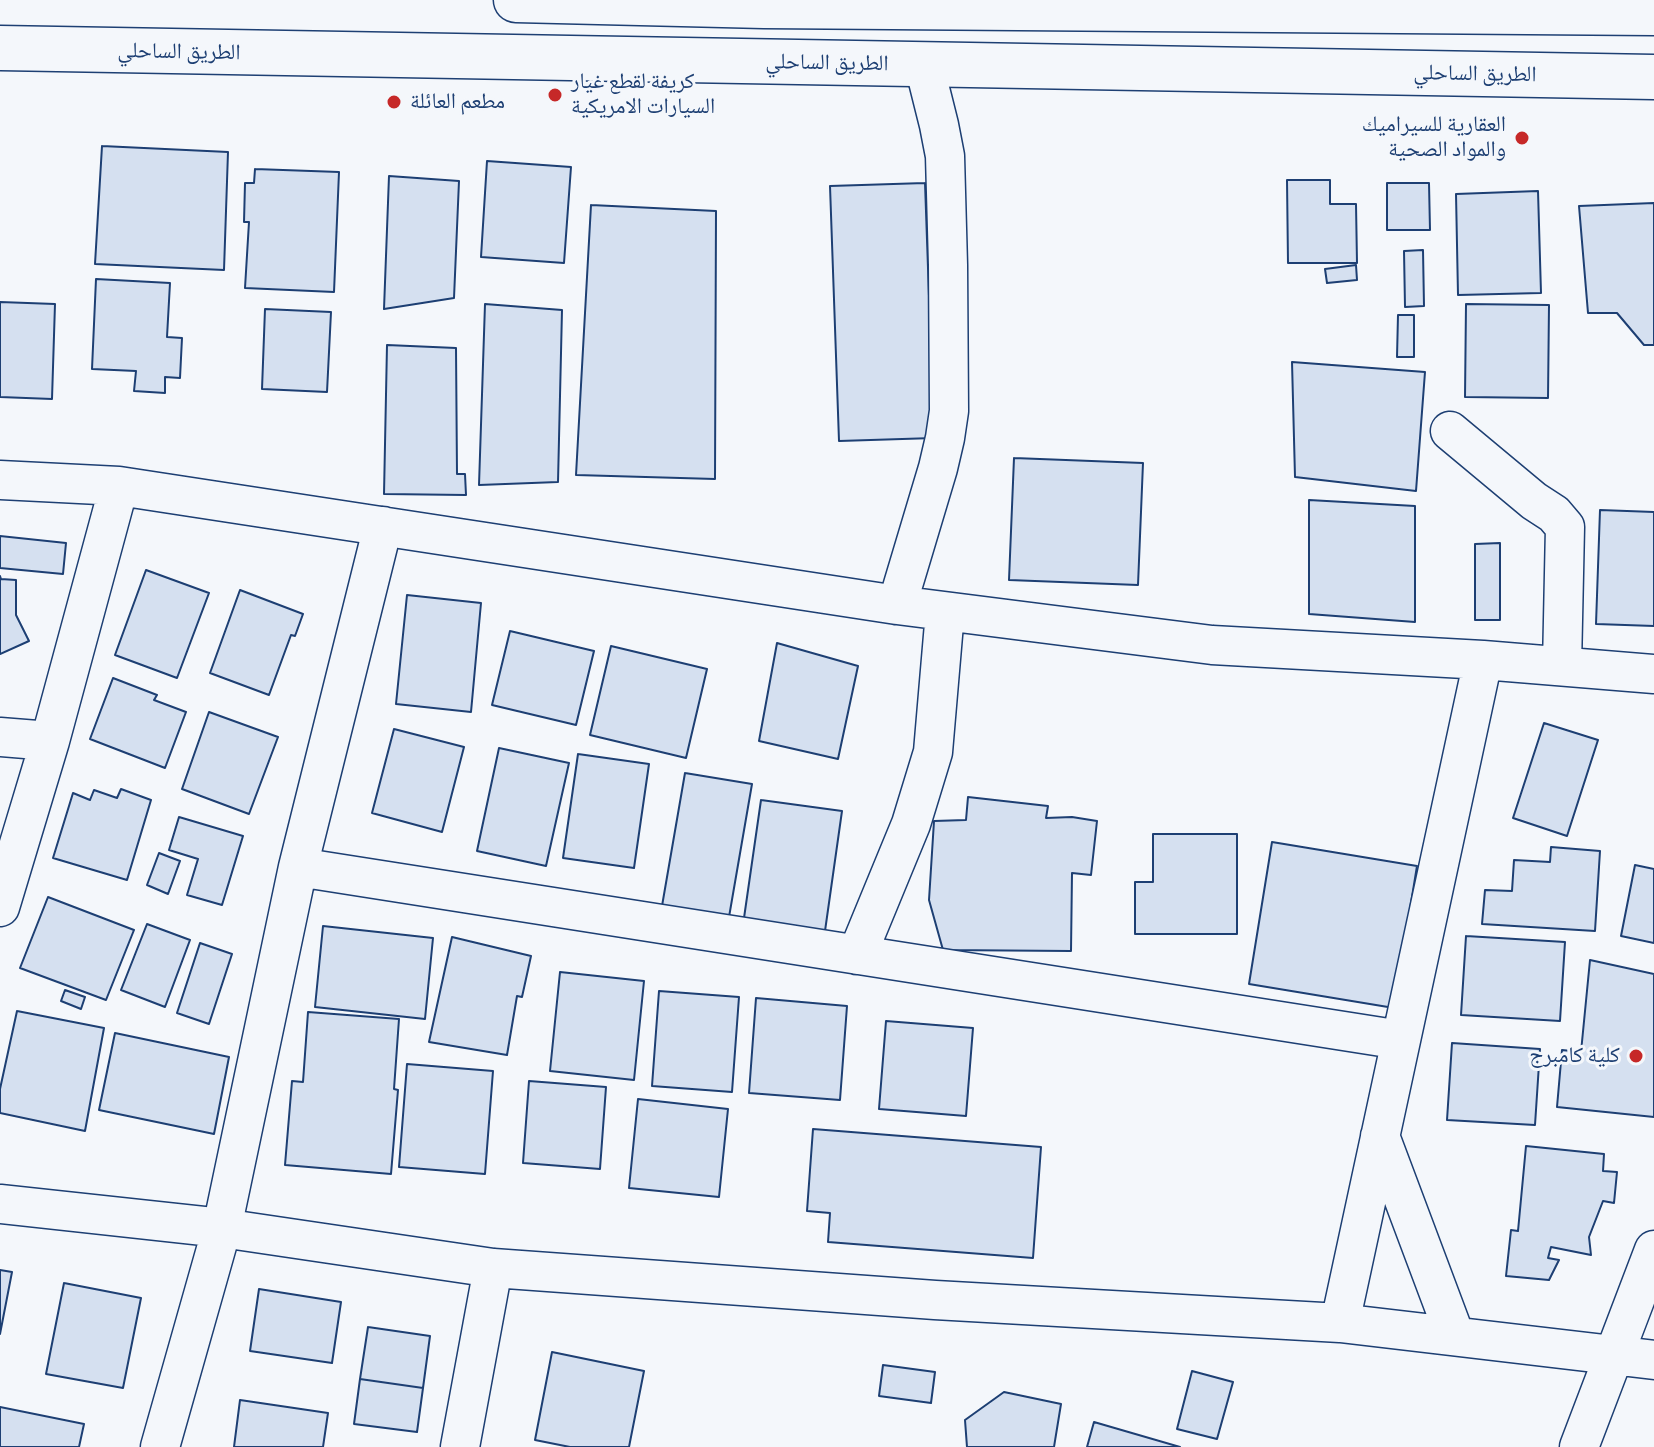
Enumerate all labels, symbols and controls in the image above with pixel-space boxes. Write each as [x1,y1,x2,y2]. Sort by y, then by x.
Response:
street label: الطريق الساحلي [117,38,241,66]
street label: الطريق الساحلي [765,49,889,77]
street label: الطريق الساحلي [1413,60,1537,88]
place label: كريفة لقطع غيار السيارات الامريكية [571,69,715,120]
marker: كريفة لقطع غيار السيارات الامريكية [546,86,564,104]
place label: مطعم العائلة [410,89,505,115]
marker: مطعم العائلة [385,93,403,111]
place label: العقارية للسيراميك والمواد الصحية [1362,112,1506,164]
marker: العقارية للسيراميك والمواد الصحية [1513,129,1531,147]
place label: كلية كامبرج [1529,1043,1620,1069]
marker: كلية كامبرج [1627,1047,1645,1065]

